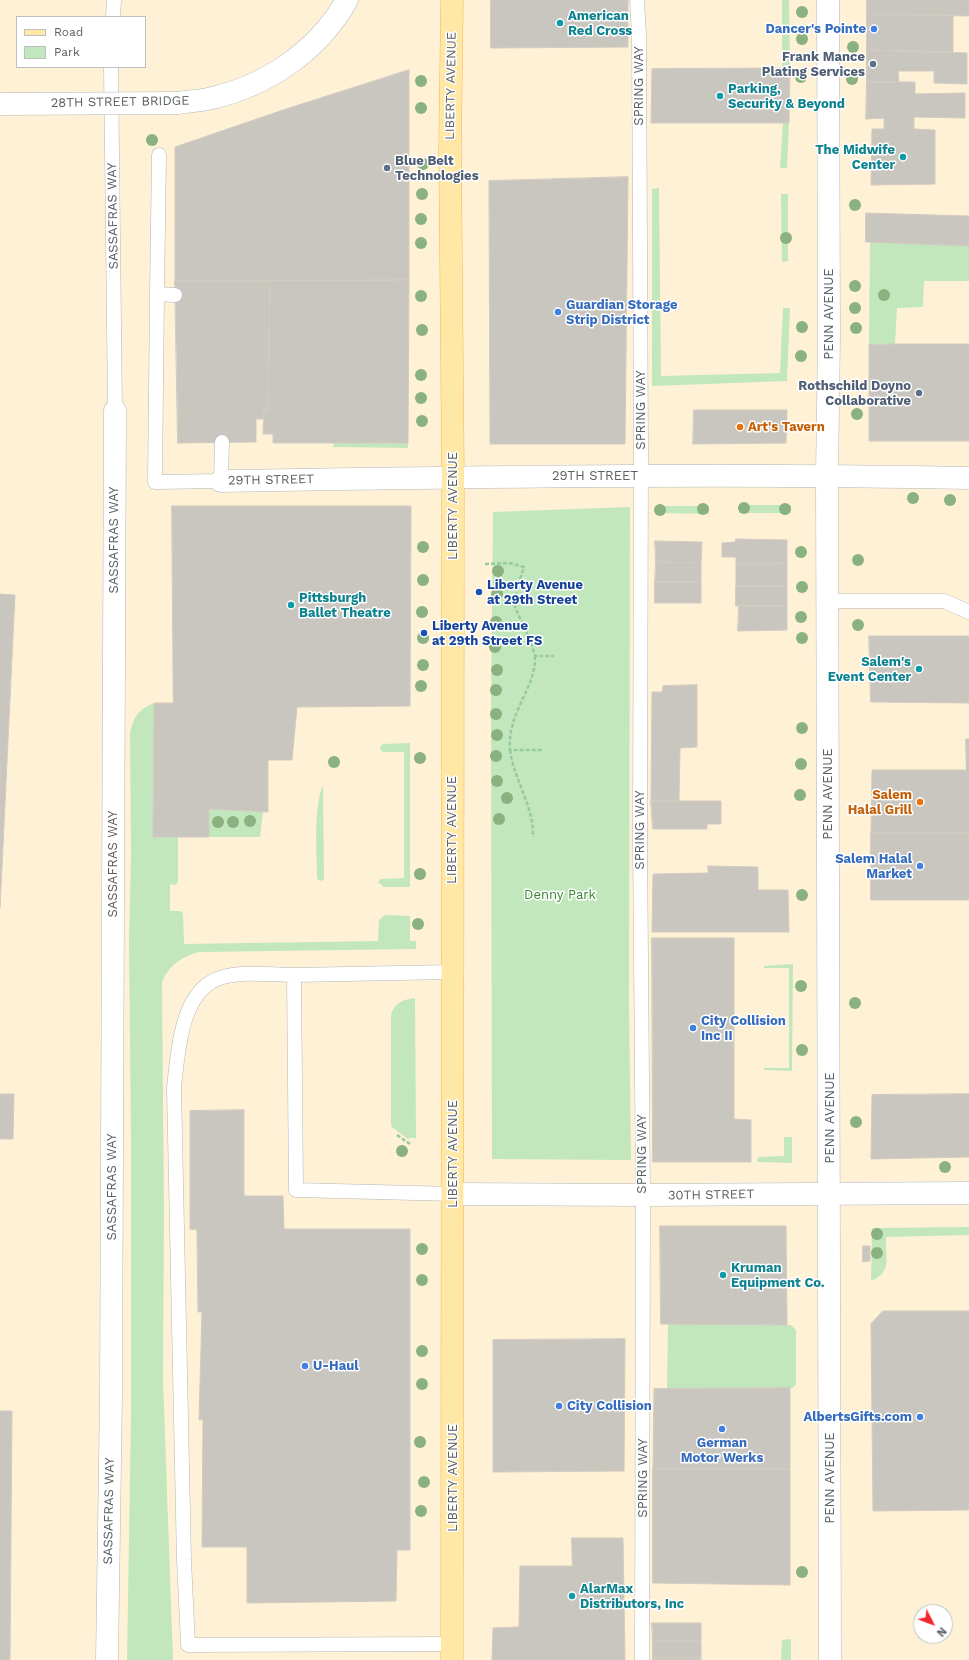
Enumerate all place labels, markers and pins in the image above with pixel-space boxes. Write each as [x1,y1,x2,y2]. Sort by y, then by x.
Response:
place label: American Red Cross [568,8,632,39]
marker: American Red Cross [555,18,565,28]
place label: Dancer's Pointe [766,21,866,37]
marker: Dancer's Pointe [869,24,879,34]
place label: Frank Mance Plating Services [762,49,865,80]
marker: Frank Mance Plating Services [868,59,878,69]
place label: Parking, Security & Beyond [728,81,845,112]
marker: Parking, Security & Beyond [715,91,725,101]
place label: The Midwife Center [815,142,895,173]
marker: The Midwife Center [898,152,908,162]
place label: Blue Belt Technologies [395,153,479,184]
marker: Blue Belt Technologies [382,163,392,173]
place label: Guardian Storage Strip District [566,297,677,328]
marker: Guardian Storage Strip District [553,307,563,317]
place label: Rothschild Doyno Collaborative [798,378,911,409]
marker: Rothschild Doyno Collaborative [914,388,924,398]
place label: Art's Tavern [748,419,825,435]
marker: Art's Tavern [735,422,745,432]
place label: Liberty Avenue at 29th Street [487,577,583,608]
marker: Liberty Avenue at 29th Street [474,587,484,597]
place label: Pittsburgh Ballet Theatre [299,590,391,621]
marker: Pittsburgh Ballet Theatre [286,600,296,610]
place label: Liberty Avenue at 29th Street FS [432,618,542,649]
marker: Liberty Avenue at 29th Street FS [419,628,429,638]
place label: Salem's Event Center [828,654,911,685]
marker: Salem's Event Center [914,664,924,674]
place label: Salem Halal Grill [848,787,912,818]
marker: Salem Halal Grill [915,797,925,807]
place label: Salem Halal Market [835,851,912,882]
marker: Salem Halal Market [915,861,925,871]
place label: City Collision Inc II [701,1013,786,1044]
marker: City Collision Inc II [688,1023,698,1033]
place label: Kruman Equipment Co. [731,1260,825,1291]
marker: Kruman Equipment Co. [718,1270,728,1280]
place label: U-Haul [313,1358,359,1374]
marker: U-Haul [300,1361,310,1371]
place label: City Collision [567,1398,652,1414]
marker: City Collision [554,1401,564,1411]
place label: AlbertsGifts.com [804,1409,912,1425]
marker: AlbertsGifts.com [915,1412,925,1422]
marker: German Motor Werks [717,1424,727,1434]
place label: German Motor Werks [681,1435,763,1466]
place label: AlarMax Distributors, Inc [580,1581,684,1612]
marker: AlarMax Distributors, Inc [567,1591,577,1601]

